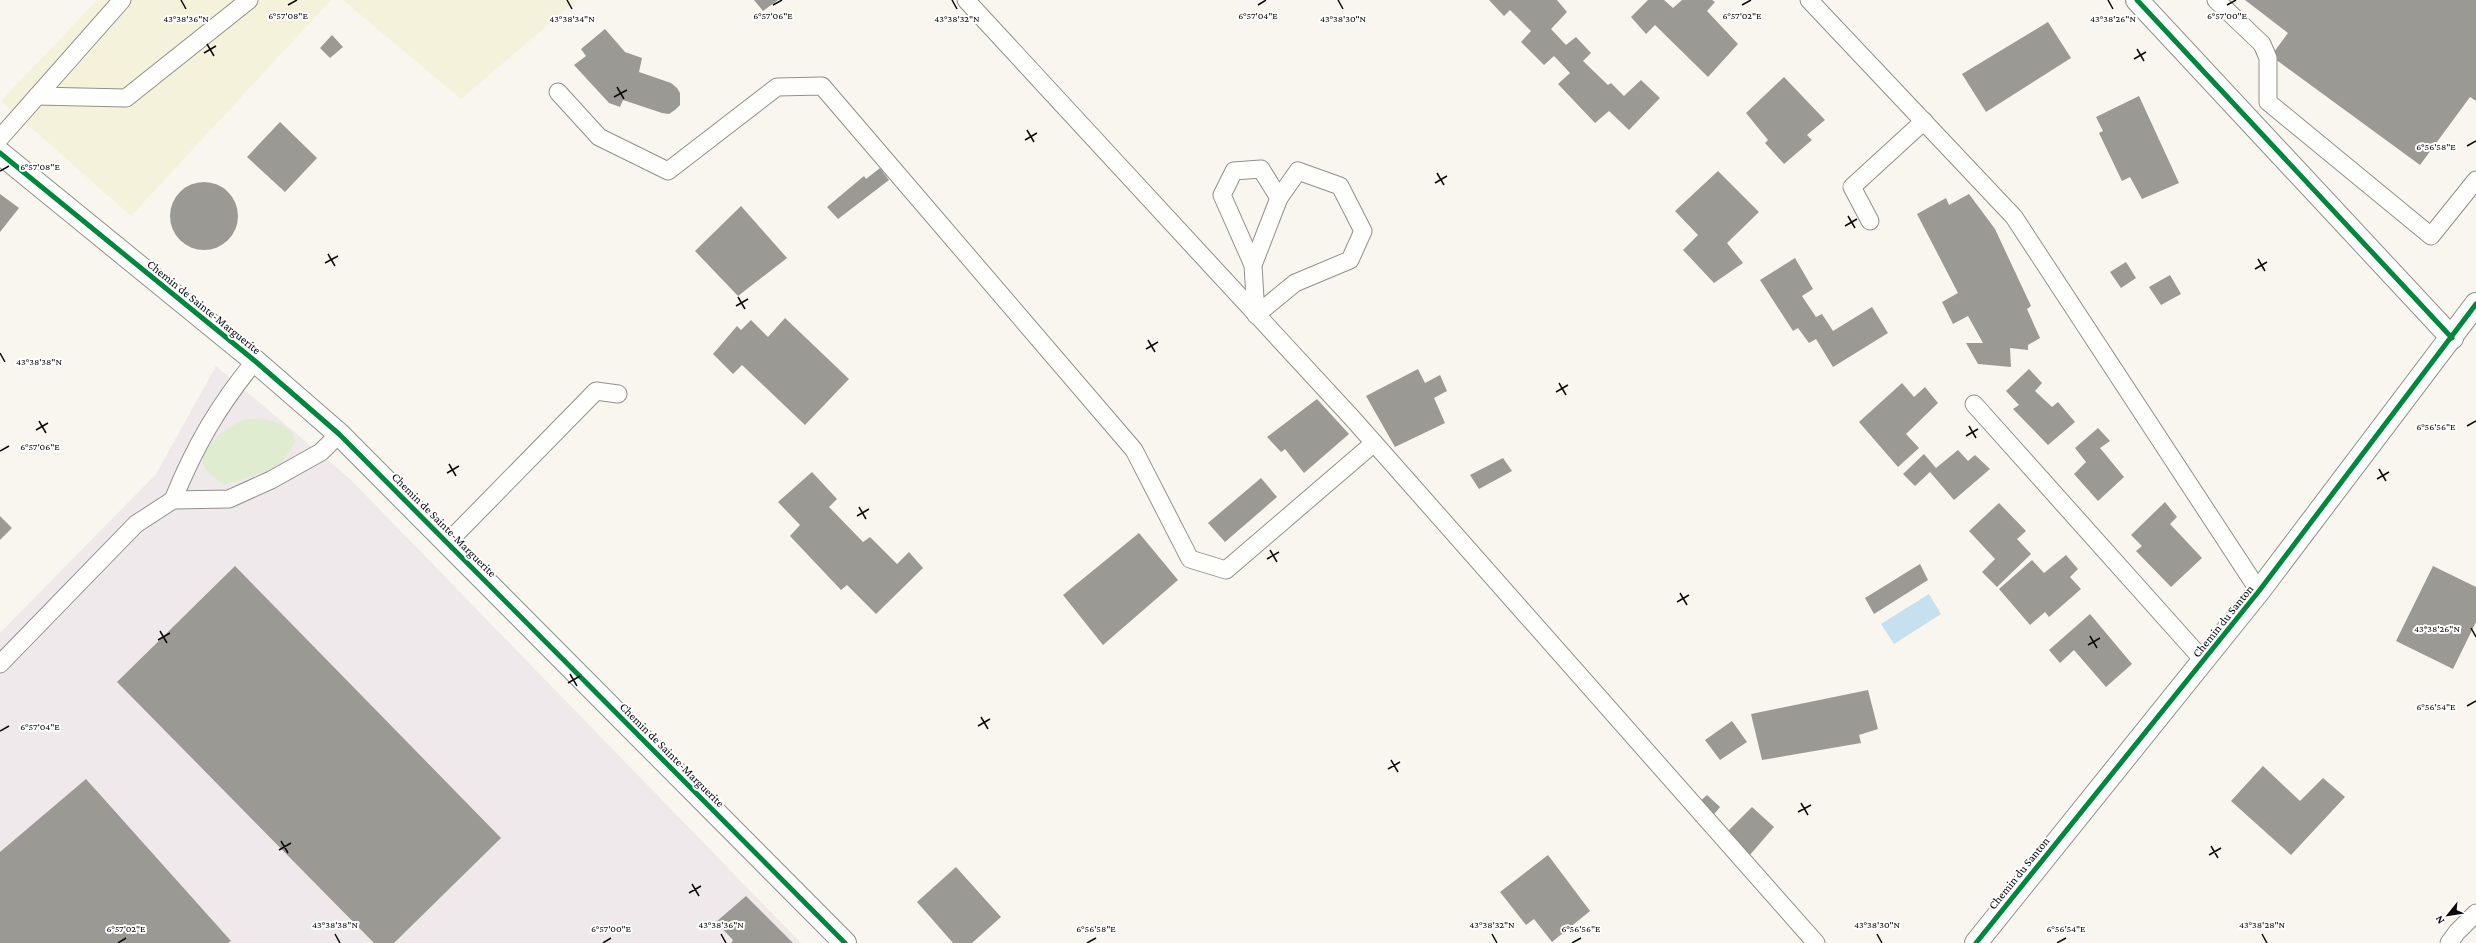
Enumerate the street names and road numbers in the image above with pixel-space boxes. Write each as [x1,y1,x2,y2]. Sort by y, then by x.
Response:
street label: Chemin de Sainte-Marguerite [144,257,264,357]
street label: Chemin de Sainte-Marguerite [389,470,499,580]
street label: Chemin du Santon [2190,582,2257,660]
street label: Chemin de Sainte-Marguerite [617,700,727,810]
street label: Chemin du Santon [1986,834,2053,912]

